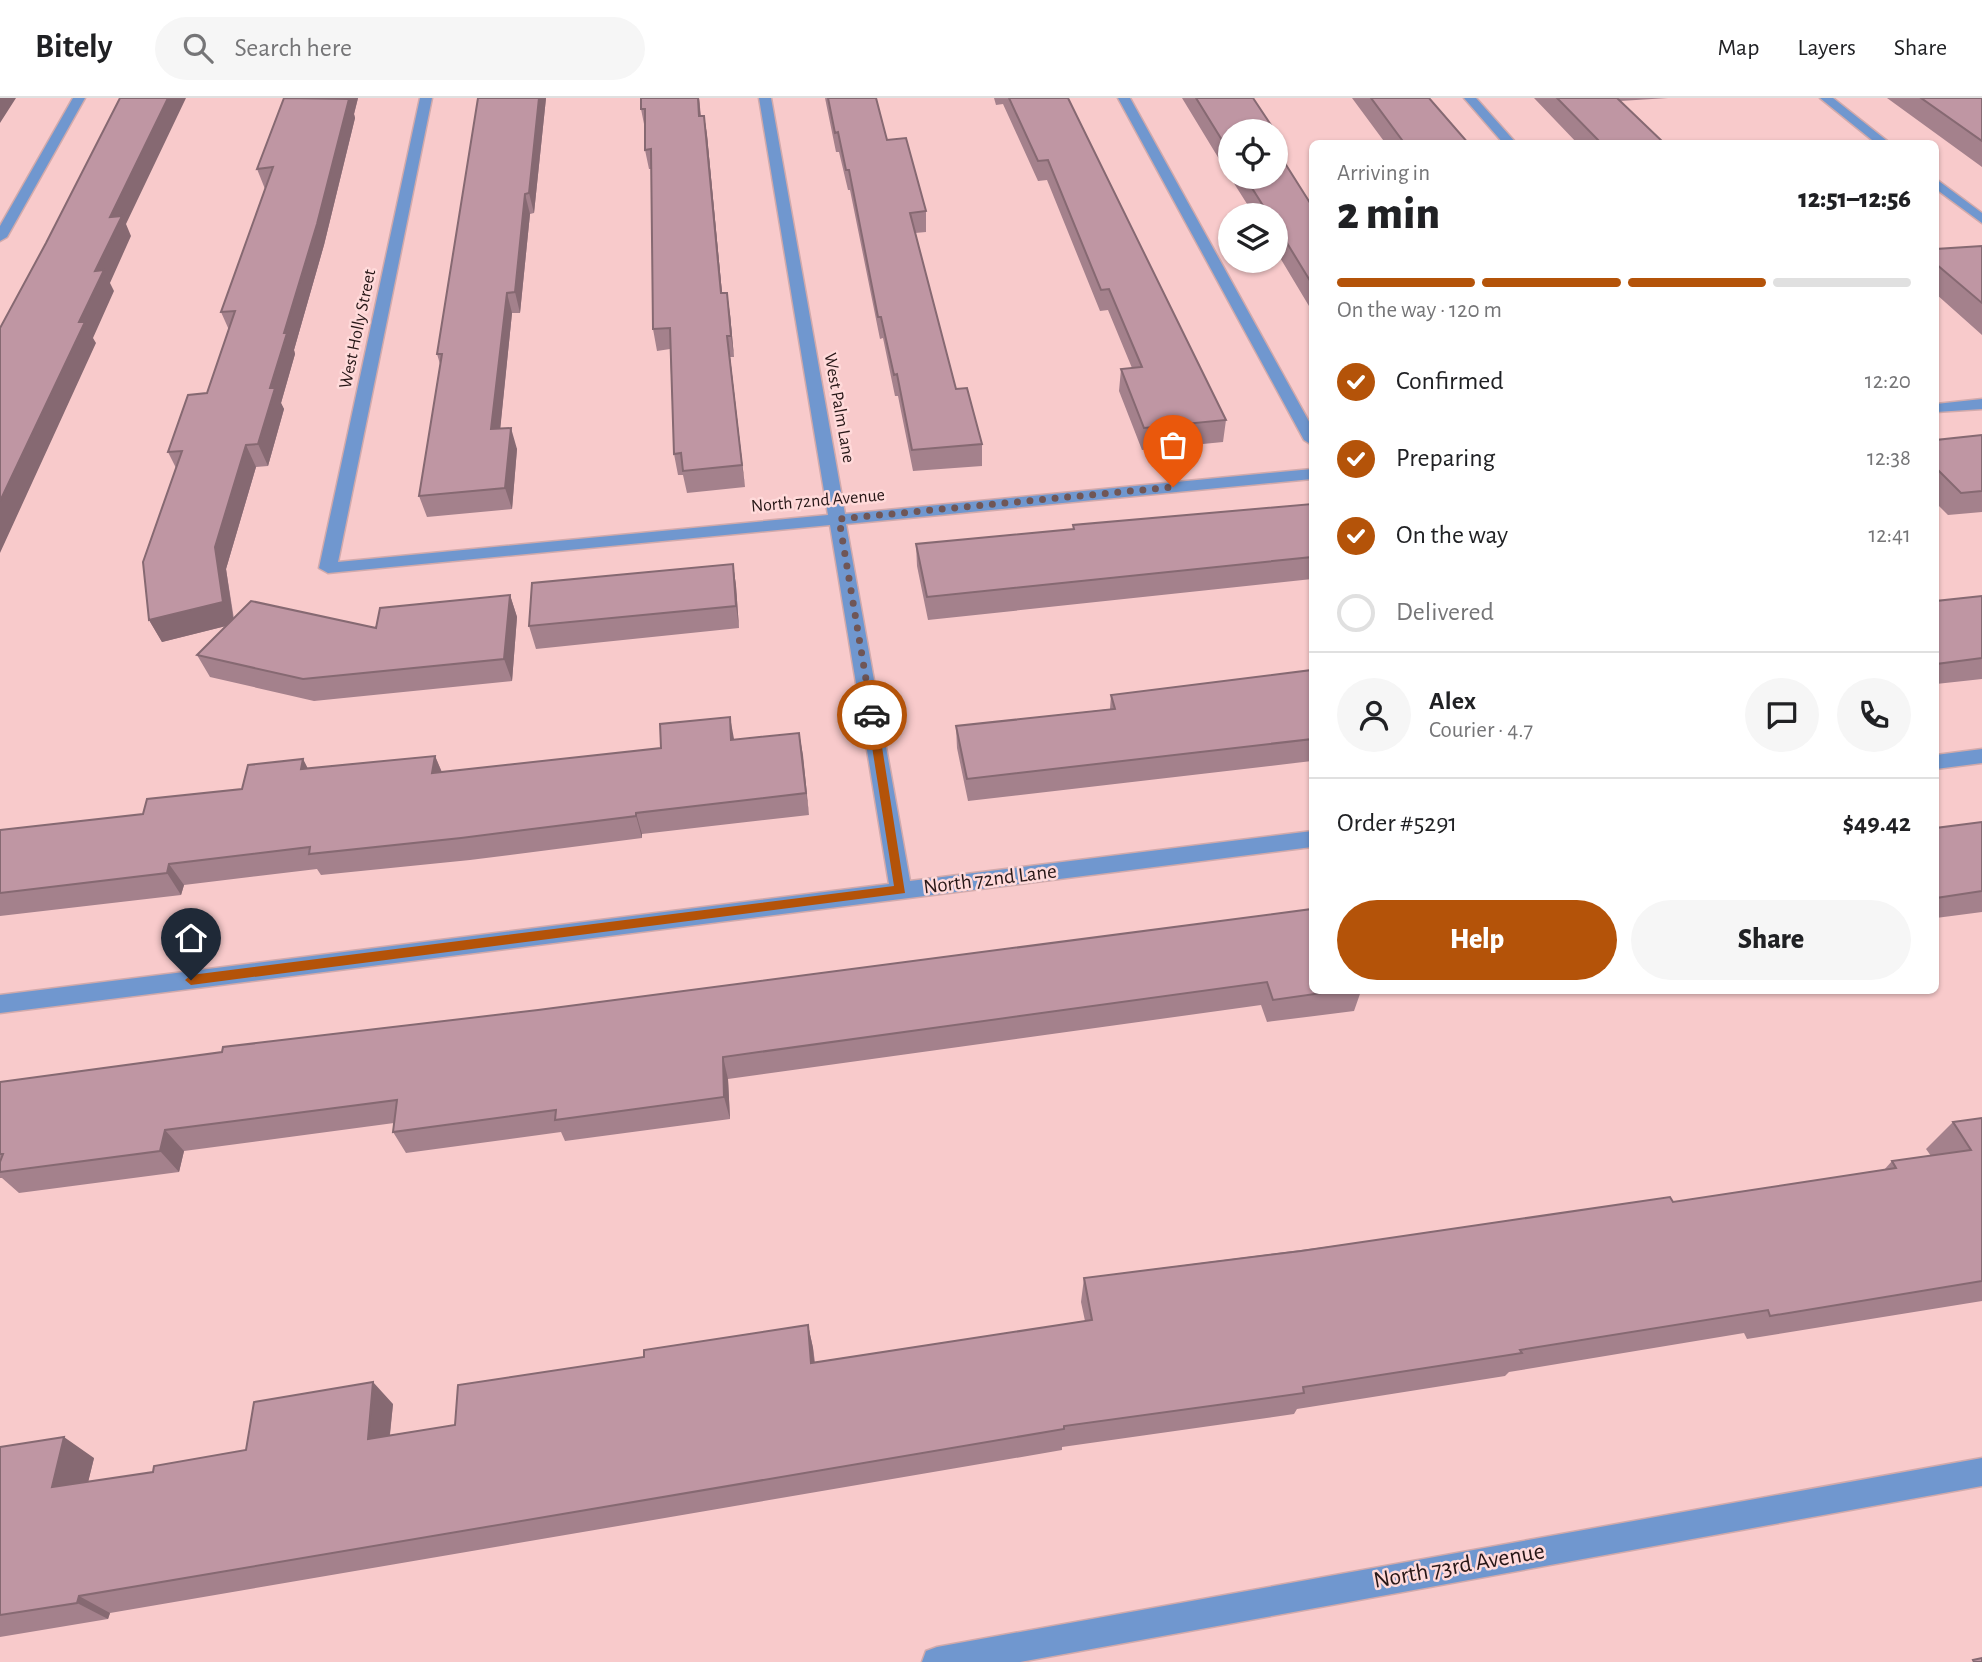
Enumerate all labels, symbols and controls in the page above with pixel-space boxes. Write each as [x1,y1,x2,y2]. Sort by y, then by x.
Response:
search box [155,17,645,80]
icon: search [179,29,217,67]
text: Bitely [35,31,113,64]
text: Search here [235,35,352,61]
text: Map [1717,36,1759,60]
text: Layers [1797,36,1856,60]
text: Share [1894,36,1947,60]
map controls [1218,119,1288,273]
button: locate [1218,119,1288,189]
text: Arriving in [1337,162,1430,185]
text: 12:51–12:56 [1798,186,1911,212]
text: 2 min [1337,191,1440,237]
button: layers [1218,203,1288,273]
street label: West Holly Street [337,267,380,390]
text: On the way · 120 m [1337,299,1502,322]
street label: West Palm Lane [820,352,858,464]
icon: check [1337,363,1375,401]
text: Confirmed [1396,368,1504,394]
text: 12:20 [1865,370,1911,393]
pin [1143,415,1203,487]
icon: bag [1154,426,1192,464]
icon: check [1337,440,1375,478]
text: Preparing [1396,445,1495,471]
text: 12:38 [1867,447,1911,470]
street label: North 72nd Avenue [750,486,886,516]
icon: check [1337,517,1375,555]
text: On the way [1396,522,1508,548]
text: 12:41 [1868,524,1911,547]
text: Delivered [1396,599,1494,625]
button: person [1337,678,1411,752]
button: chat [1745,678,1819,752]
button: phone [1837,678,1911,752]
courier [837,680,907,750]
text: Alex [1429,688,1476,714]
icon: car [853,696,891,734]
text: Courier · 4.7 [1429,719,1533,742]
text: Order #5291 [1337,810,1457,836]
text: $49.42 [1842,810,1911,836]
street label: North 72nd Lane [922,860,1058,898]
button: Help [1337,900,1617,980]
button: Share [1631,900,1911,980]
pin [161,908,221,980]
icon: home [172,919,210,957]
street label: North 73rd Avenue [1372,1539,1546,1593]

